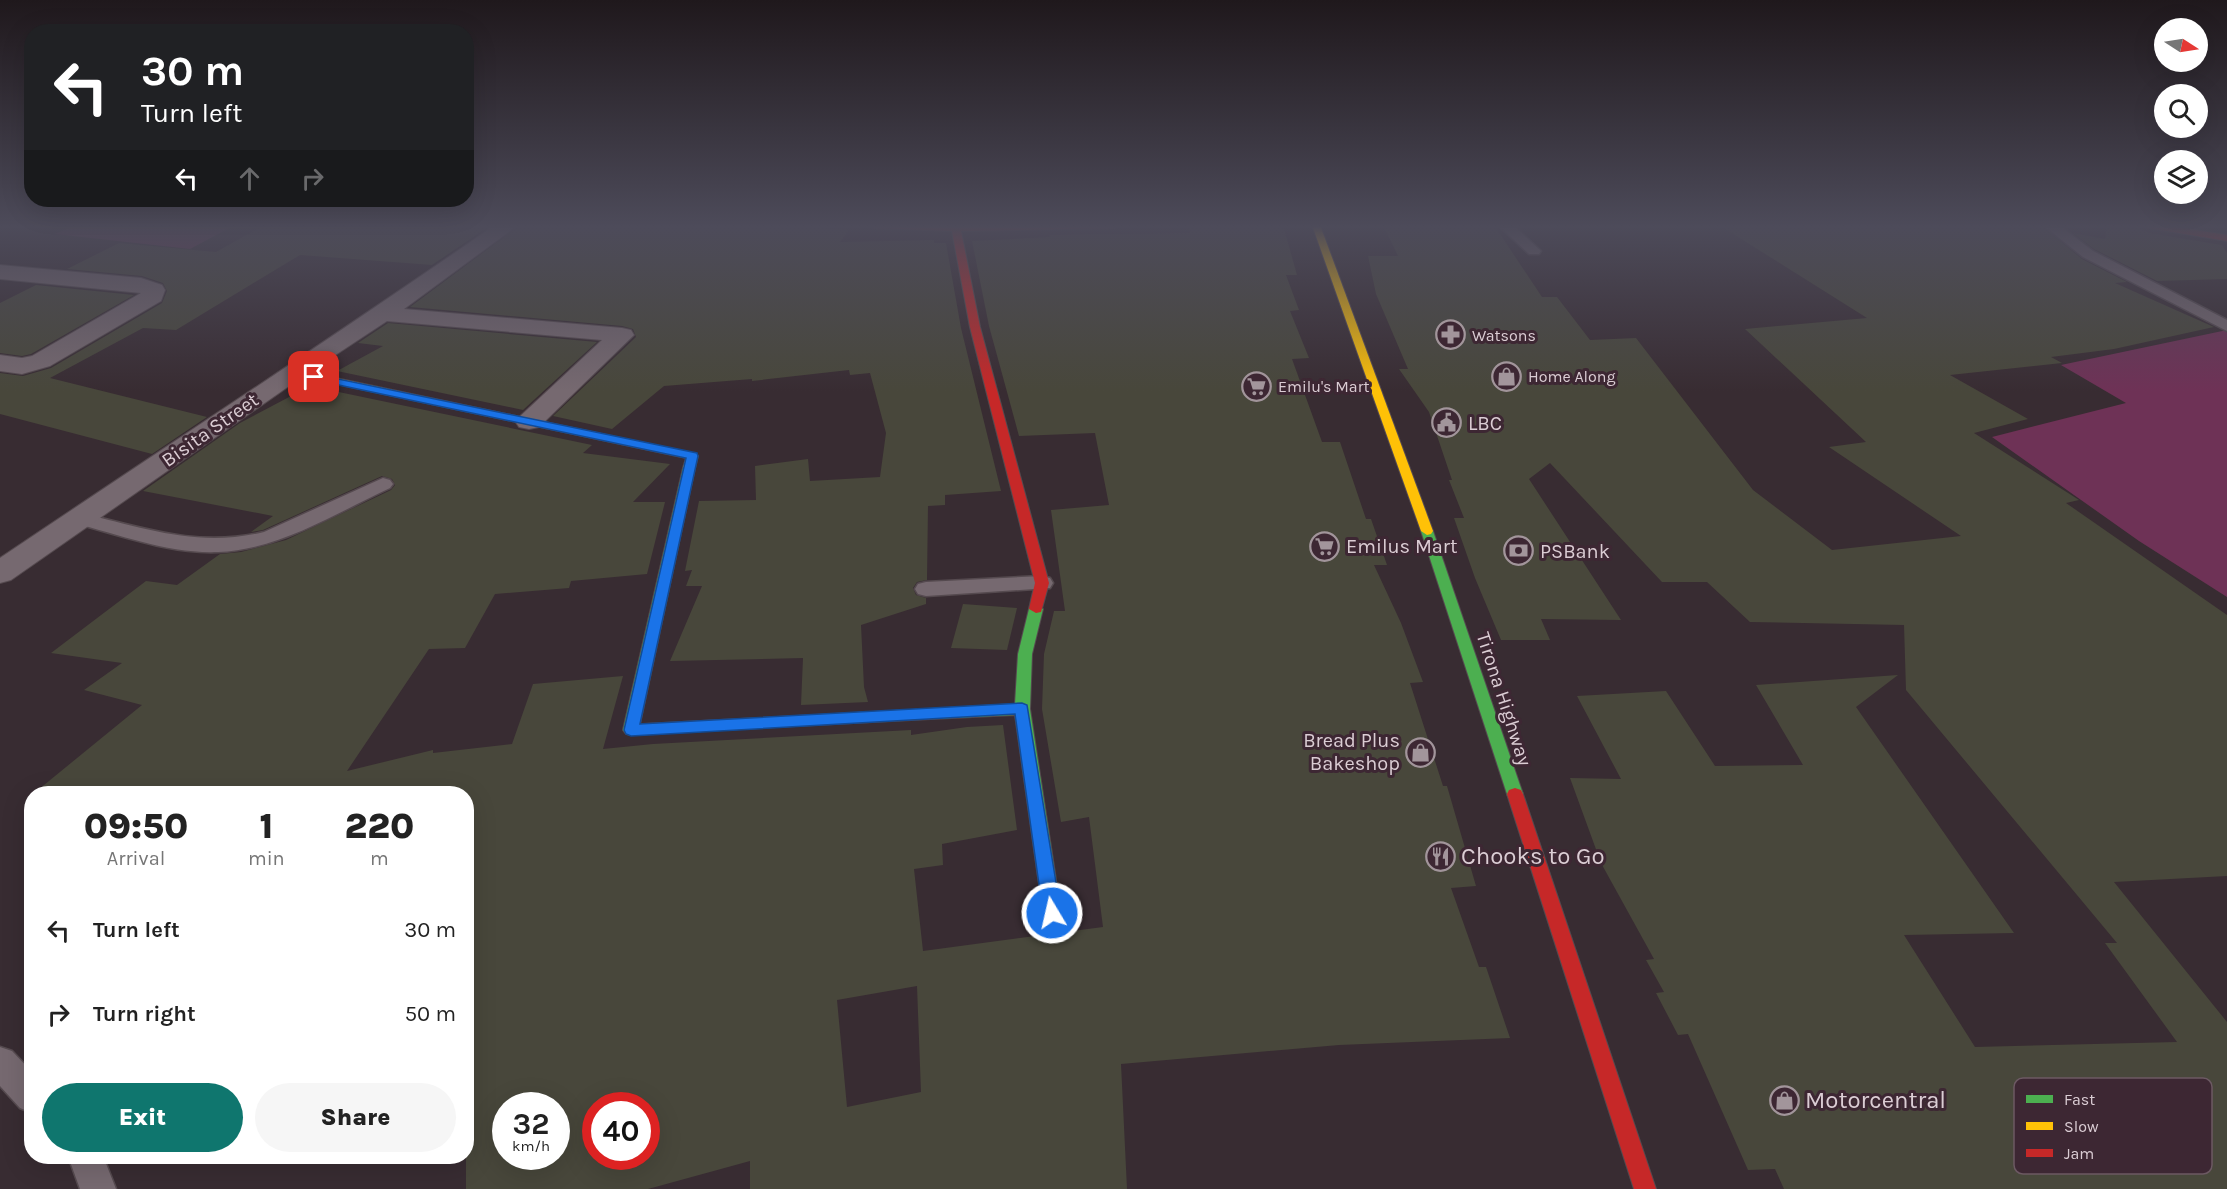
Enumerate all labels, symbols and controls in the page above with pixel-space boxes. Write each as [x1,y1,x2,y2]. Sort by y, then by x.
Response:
north arrow [2154,18,2208,72]
map controls [2154,18,2208,204]
text: 30 m [141,46,244,96]
icon: left [42,48,120,126]
button: search [2154,84,2208,138]
text: Turn left [141,97,242,129]
button: layers [2154,150,2208,204]
icon: left [170,162,203,195]
icon: ahead [233,162,266,195]
icon: right [296,162,329,195]
pharmacy icon: Watsons [1435,319,1467,351]
place label: Watsons [1472,326,1536,345]
pin [288,351,339,402]
icon: arrive [297,360,330,393]
shop icon: Home Along [1491,360,1523,392]
place label: Home Along [1528,367,1616,386]
supermarket icon: Emilu's Mart [1241,370,1273,402]
place label: Emilu's Mart [1278,377,1369,396]
street label: Bisita Street [157,388,263,472]
public building icon: LBC [1431,407,1463,439]
place label: LBC [1468,412,1502,435]
supermarket icon: Emilus Mart [1309,530,1341,562]
place label: Emilus Mart [1346,535,1458,558]
bank icon: PSBank [1503,535,1535,567]
place label: PSBank [1540,540,1610,563]
street label: Tirona Highway [1472,629,1536,769]
place label: Bread Plus Bakeshop [1303,729,1400,775]
shop icon: Bread Plus Bakeshop [1405,736,1437,768]
text: 09:50 [84,805,188,847]
text: 1 [259,805,273,847]
text: 220 [344,805,414,847]
restaurant icon: Chooks to Go [1424,840,1456,872]
place label: Chooks to Go [1461,842,1605,870]
text: Arrival [107,847,165,870]
text: min [248,847,285,870]
text: m [370,847,389,870]
position arrow [1020,881,1084,945]
icon: left [42,914,75,947]
text: Turn left [93,917,180,943]
text: 30 m [404,917,456,943]
icon: right [42,998,75,1031]
text: Turn right [93,1001,196,1027]
text: 50 m [405,1001,456,1027]
legend [2014,1078,2212,1174]
button: Exit [42,1083,243,1152]
button: Share [255,1083,456,1152]
shop icon: Motorcentral [1768,1084,1800,1116]
place label: Motorcentral [1805,1086,1946,1114]
text: Fast [2064,1090,2095,1109]
speed limit sign: 40 [582,1092,660,1170]
text: 32 [513,1106,549,1142]
text: Slow [2064,1117,2099,1136]
text: km/h [512,1137,550,1155]
text: Jam [2064,1144,2094,1163]

